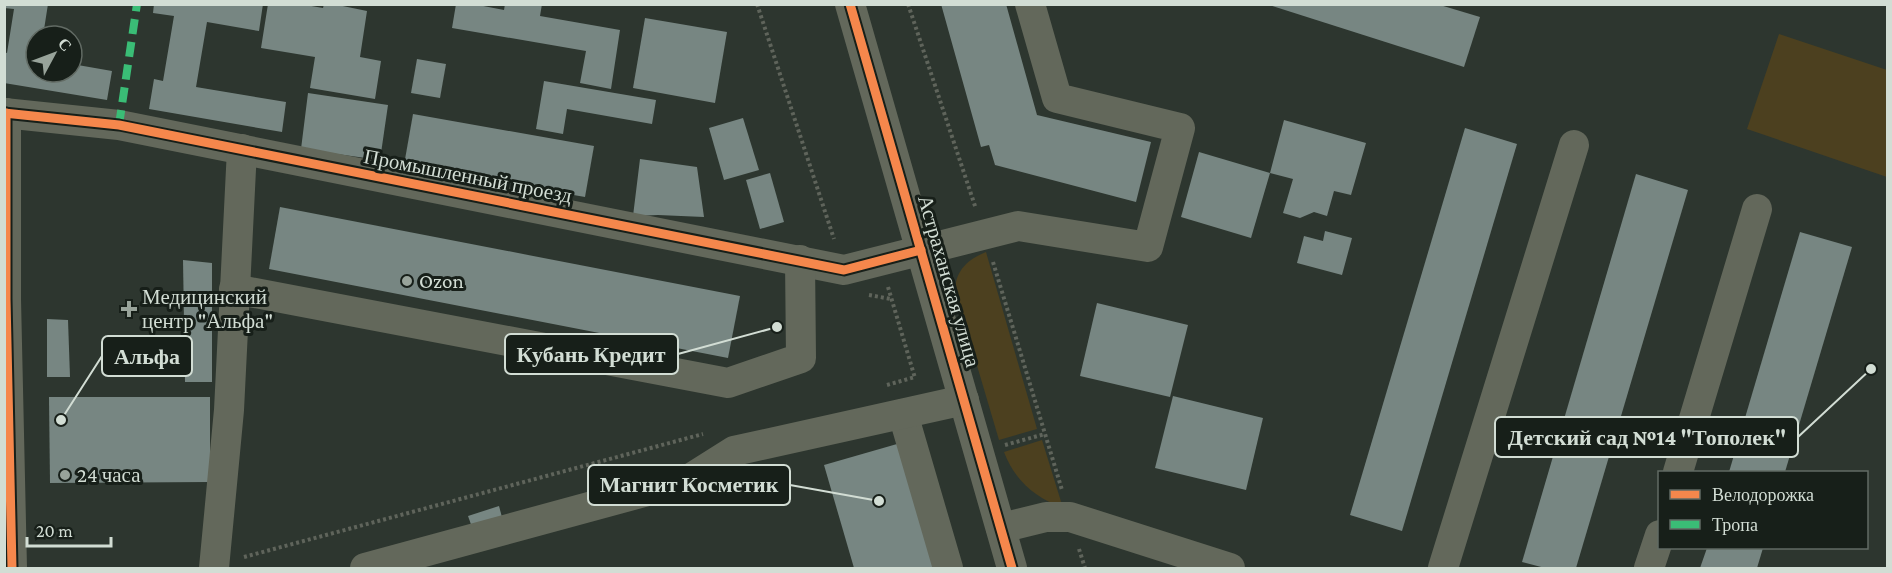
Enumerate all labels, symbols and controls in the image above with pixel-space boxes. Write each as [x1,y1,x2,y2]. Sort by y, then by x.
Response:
north arrow [24,24,84,84]
text: С [55,35,75,54]
street label: Промышленный проезд [362,144,574,208]
street label: Астраханская улица [913,192,985,370]
place label: Ozon [419,269,464,293]
marker: Ozon [400,274,414,288]
place label: Медицинский центр "Альфа" [142,285,273,333]
marker: Медицинский центр "Альфа" [120,300,138,318]
callout: Кубань Кредит [505,334,678,374]
callout: Альфа [102,336,192,376]
text: Кубань Кредит [517,342,666,367]
text: Альфа [114,344,180,369]
callout: Детский сад №14 "Тополек" [1495,417,1798,457]
text: Детский сад №14 "Тополек" [1508,425,1786,450]
place label: 24 часа [77,463,141,487]
callout: Магнит Косметик [588,465,790,505]
marker: 24 часа [58,468,72,482]
legend [1658,471,1868,549]
text: Магнит Косметик [600,472,779,497]
text: Велодорожка [1712,485,1814,505]
scale bar [27,510,111,548]
text: Тропа [1712,515,1758,535]
text: 20 m [36,521,73,541]

